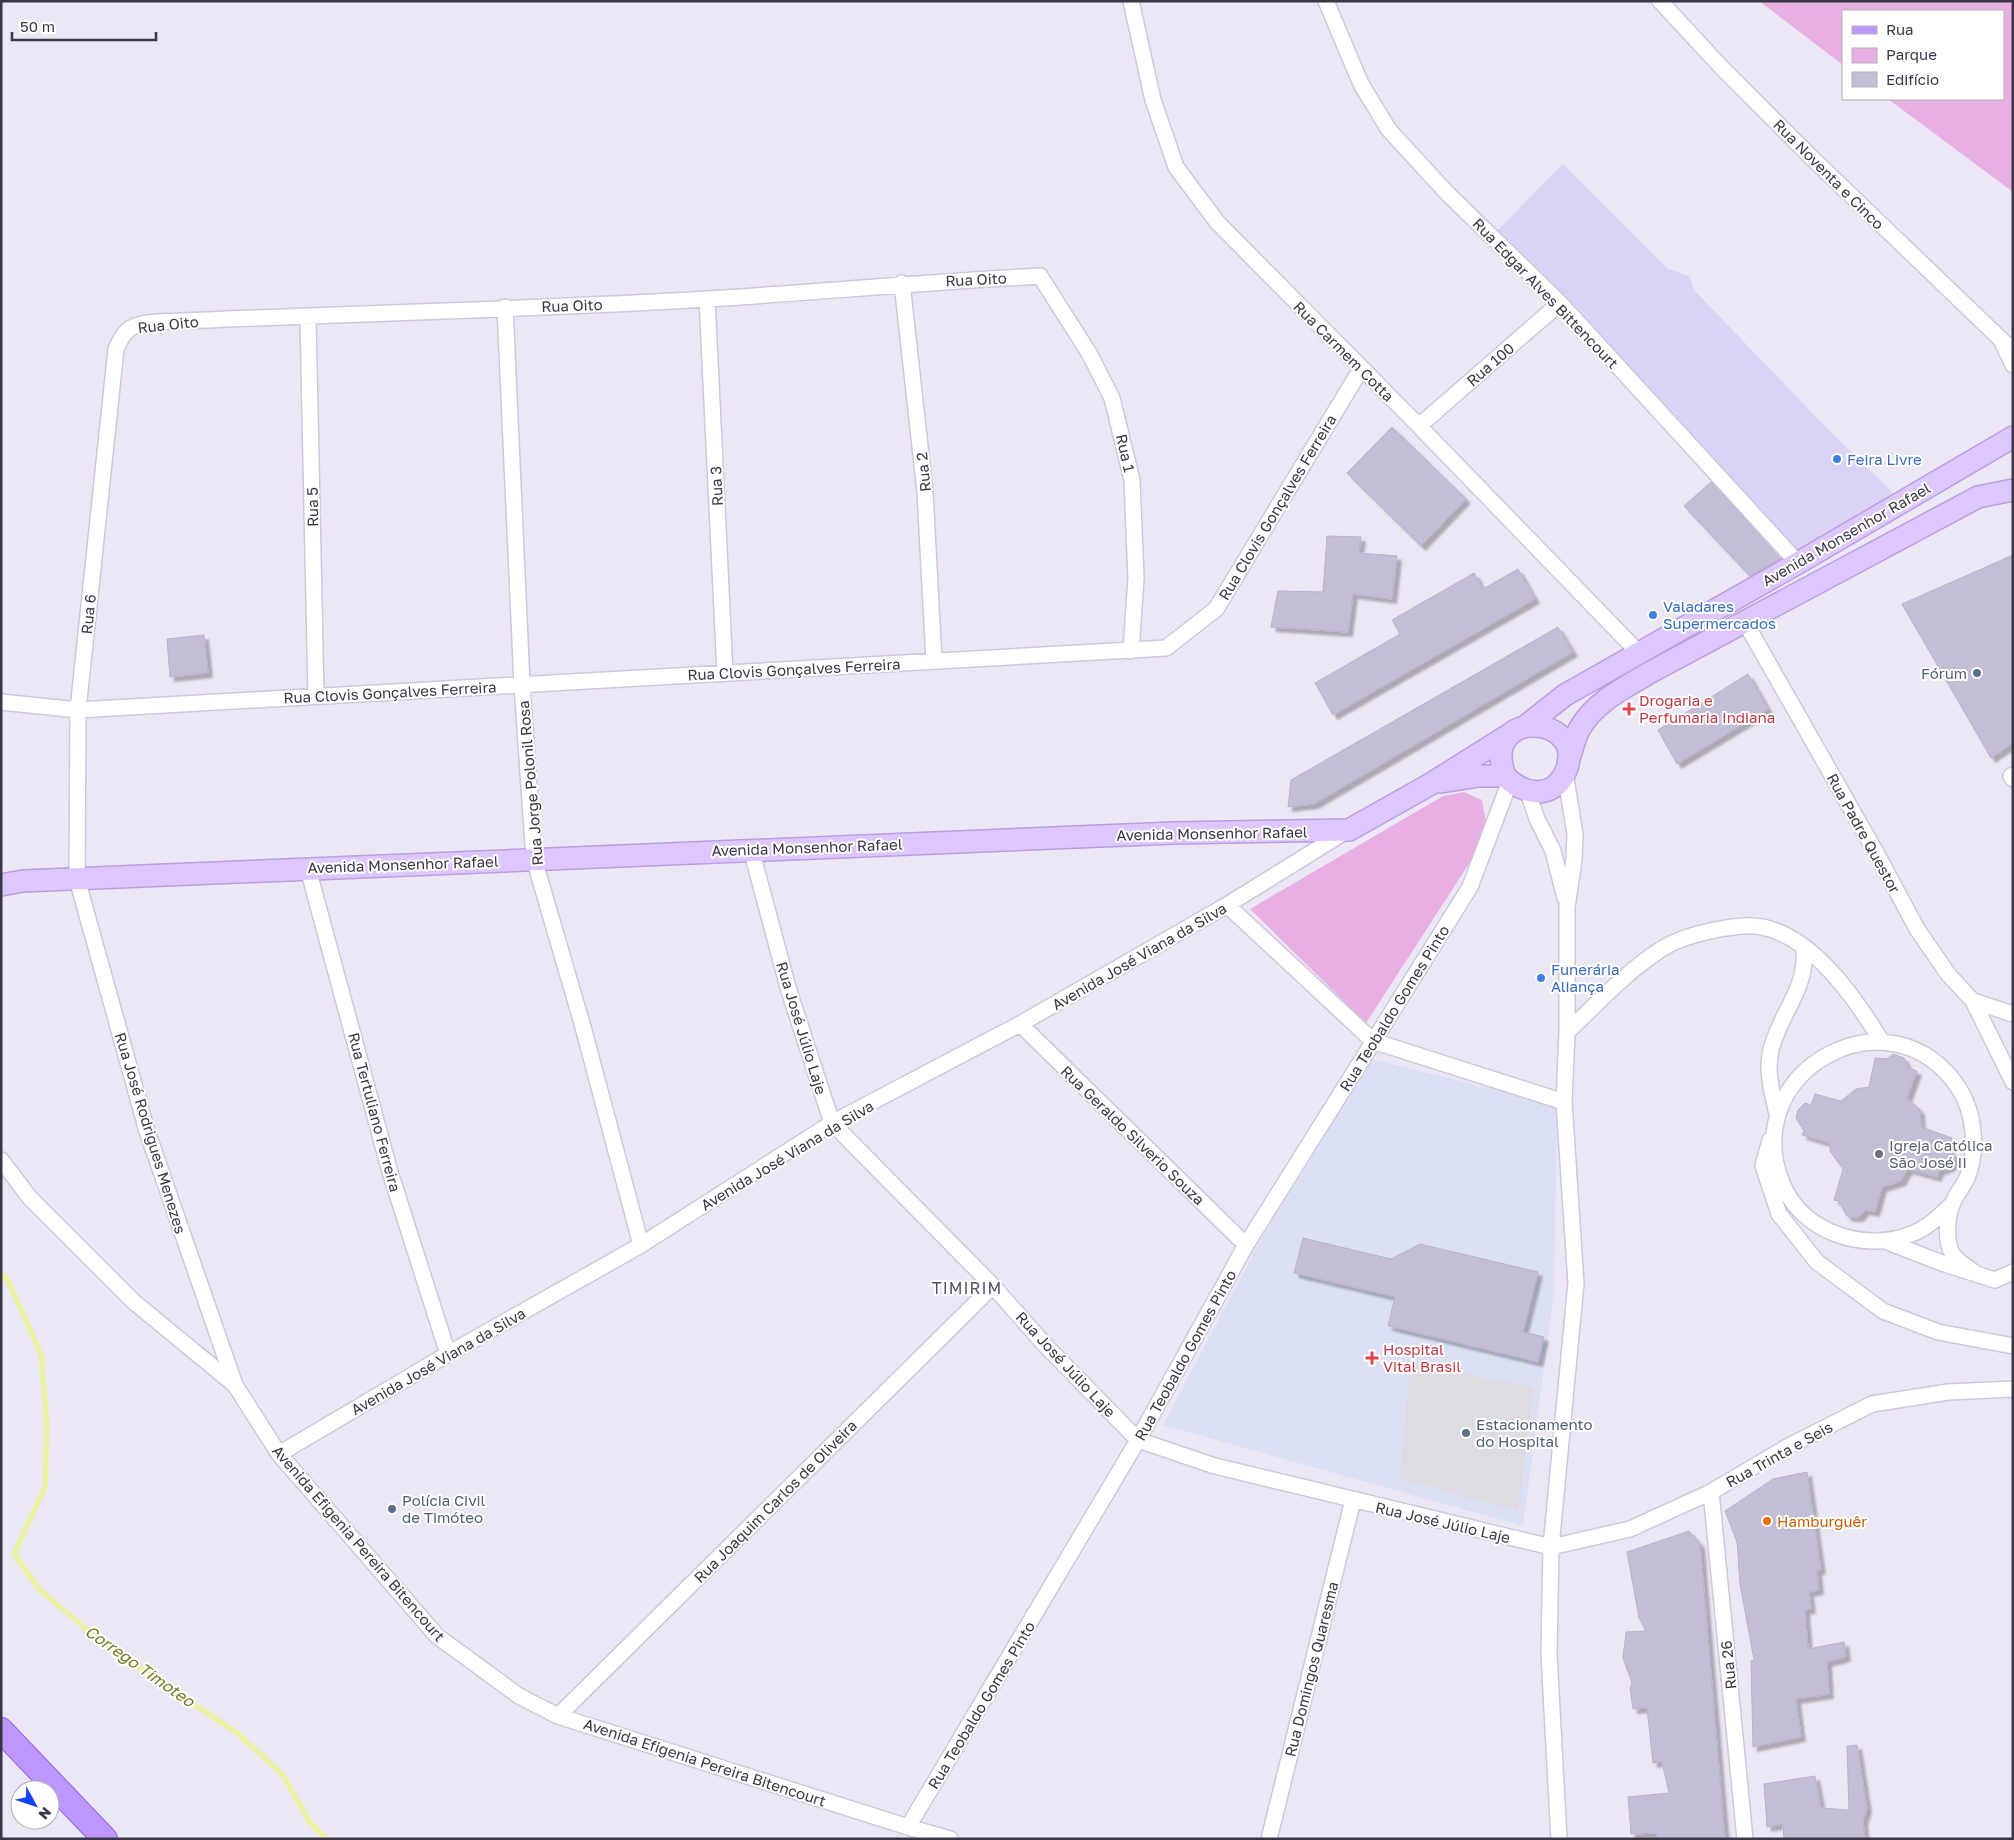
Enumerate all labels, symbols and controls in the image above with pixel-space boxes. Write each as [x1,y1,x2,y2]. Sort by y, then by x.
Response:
scale bar [12,10,156,42]
legend [1842,10,2004,100]
text: 50 m [20,17,55,35]
text: Rua [1886,20,1913,38]
text: Parque [1886,45,1937,63]
text: Edifício [1886,70,1939,88]
street label: Rua Noventa e Cinco [1770,115,1888,233]
street label: Rua Edgar Alves Bittencourt [1469,214,1623,372]
street label: Rua Oito [945,268,1007,290]
street label: Rua Oito [541,295,603,315]
street label: Rua Carmem Cotta [1290,297,1398,405]
street label: Rua Oito [137,312,199,336]
street label: Rua 100 [1463,338,1517,390]
street label: Rua Clovis Gonçalves Ferreira [1214,411,1340,603]
street label: Rua 1 [1113,432,1139,474]
place label: Feira Livre [1847,450,1922,468]
street label: Rua 2 [912,451,934,493]
marker: Feira Livre [1831,453,1843,465]
street label: Rua 3 [706,466,726,506]
street label: Avenida Monsenhor Rafael [1759,478,1933,590]
street label: Rua 5 [303,487,321,527]
street label: Rua 6 [77,593,99,635]
place label: Valadares Supermercados [1663,597,1776,632]
marker: Valadares Supermercados [1647,609,1659,621]
street label: Rua Clovis Gonçalves Ferreira [687,654,901,684]
place label: Fórum [1921,664,1967,682]
marker: Fórum [1971,667,1983,679]
street label: Rua Clovis Gonçalves Ferreira [283,677,497,707]
place label: Drogaria e Perfumaria Indiana [1639,691,1775,726]
street label: Rua Jorge Polonil Rosa [514,700,546,866]
marker: Drogaria e Perfumaria Indiana [1623,703,1635,715]
street label: Rua Padre Questor [1824,770,1905,896]
street label: Avenida Monsenhor Rafael [1116,822,1308,844]
street label: Avenida Monsenhor Rafael [711,835,903,859]
street label: Avenida Monsenhor Rafael [307,852,499,876]
street label: Avenida José Viana da Silva [1049,899,1229,1013]
street label: Rua Teobaldo Gomes Pinto [1335,922,1453,1094]
street label: Rua José Júlio Laje [773,959,831,1097]
place label: Funerária Aliança [1551,960,1619,995]
marker: Funerária Aliança [1535,972,1547,984]
street label: Rua José Rodrigues Menezes [112,1030,190,1236]
street label: Rua Tertuliano Ferreira [345,1030,405,1194]
street label: Rua Geraldo Silverio Souza [1057,1062,1209,1208]
street label: Avenida José Viana da Silva [697,1096,877,1214]
place label: Igreja Católica São José II [1889,1136,1993,1171]
marker: Igreja Católica São José II [1873,1148,1885,1160]
street label: Rua Teobaldo Gomes Pinto [1130,1267,1240,1443]
district label: TIMIRIM [932,1278,1002,1298]
street label: Avenida José Viana da Silva [348,1304,528,1418]
street label: Rua José Júlio Laje [1012,1307,1120,1421]
place label: Hospital Vital Brasil [1383,1340,1461,1375]
marker: Hospital Vital Brasil [1365,1351,1379,1365]
place label: Estacionamento do Hospital [1476,1415,1593,1450]
street label: Rua Joaquim Carlos de Oliveira [690,1416,860,1586]
street label: Rua Trinta e Seis [1723,1417,1835,1491]
marker: Estacionamento do Hospital [1460,1427,1472,1439]
street label: Avenida Efigenia Pereira Bitencourt [269,1441,449,1645]
place label: Polícia Civil de Timóteo [402,1491,486,1526]
street label: Rua José Júlio Laje [1374,1498,1512,1546]
marker: Polícia Civil de Timóteo [386,1503,398,1515]
place label: Hamburguêr [1777,1512,1867,1530]
marker: Hamburguêr [1761,1515,1773,1527]
street label: Rua Domingos Quaresma [1281,1580,1341,1758]
street label: Rua Teobaldo Gomes Pinto [924,1618,1038,1792]
water label: Corrego Timoteo [82,1621,200,1712]
street label: Rua 26 [1716,1640,1740,1690]
street label: Avenida Efigenia Pereira Bitencourt [582,1714,828,1810]
north arrow [10,1780,60,1830]
text: N [35,1804,55,1823]

